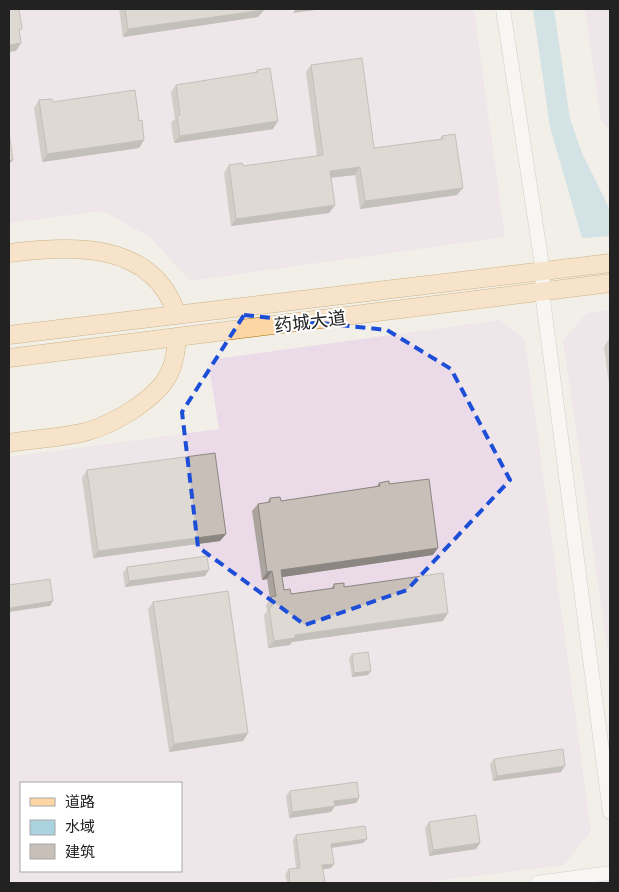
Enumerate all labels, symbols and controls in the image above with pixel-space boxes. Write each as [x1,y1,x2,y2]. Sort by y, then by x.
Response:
street label: 药城大道 [273,305,347,337]
legend [20,782,182,872]
text: 道路 [65,791,95,811]
text: 水域 [65,816,95,836]
text: 建筑 [65,841,95,861]

